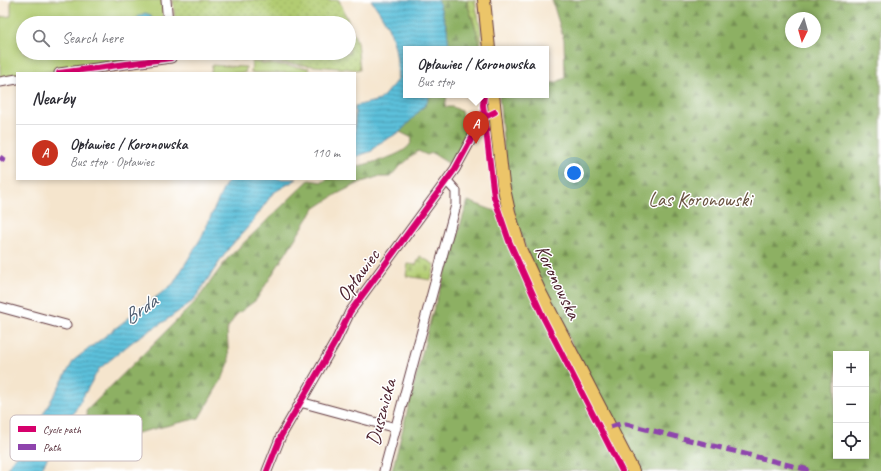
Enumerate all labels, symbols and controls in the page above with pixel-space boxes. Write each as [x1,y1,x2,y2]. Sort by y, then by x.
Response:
north arrow [785,12,821,48]
search box [16,16,356,60]
icon: search [30,27,52,49]
text: Search here [62,29,123,48]
popup [403,46,549,98]
text: Opławiec / Koronowska [417,55,535,74]
text: Bus stop [417,74,455,90]
text: Nearby [32,88,75,109]
pin: A [463,111,489,144]
text: Opławiec / Koronowska [70,135,187,154]
text: A [42,145,48,161]
text: 110 m [312,145,340,161]
text: Bus stop · Opławiec [70,154,154,170]
your location [564,163,584,183]
park label: Las Koronowski [648,187,754,212]
street label: Koronowska [529,241,587,324]
street label: Opławiec [331,243,386,306]
water label: Brda [118,287,164,330]
map controls [833,351,869,459]
button: + [833,351,869,387]
street label: Dusznicka [360,374,402,448]
button: − [833,387,869,423]
legend [10,415,142,461]
text: Cycle path [43,422,82,436]
button: locate [833,423,869,459]
text: Path [43,440,62,454]

